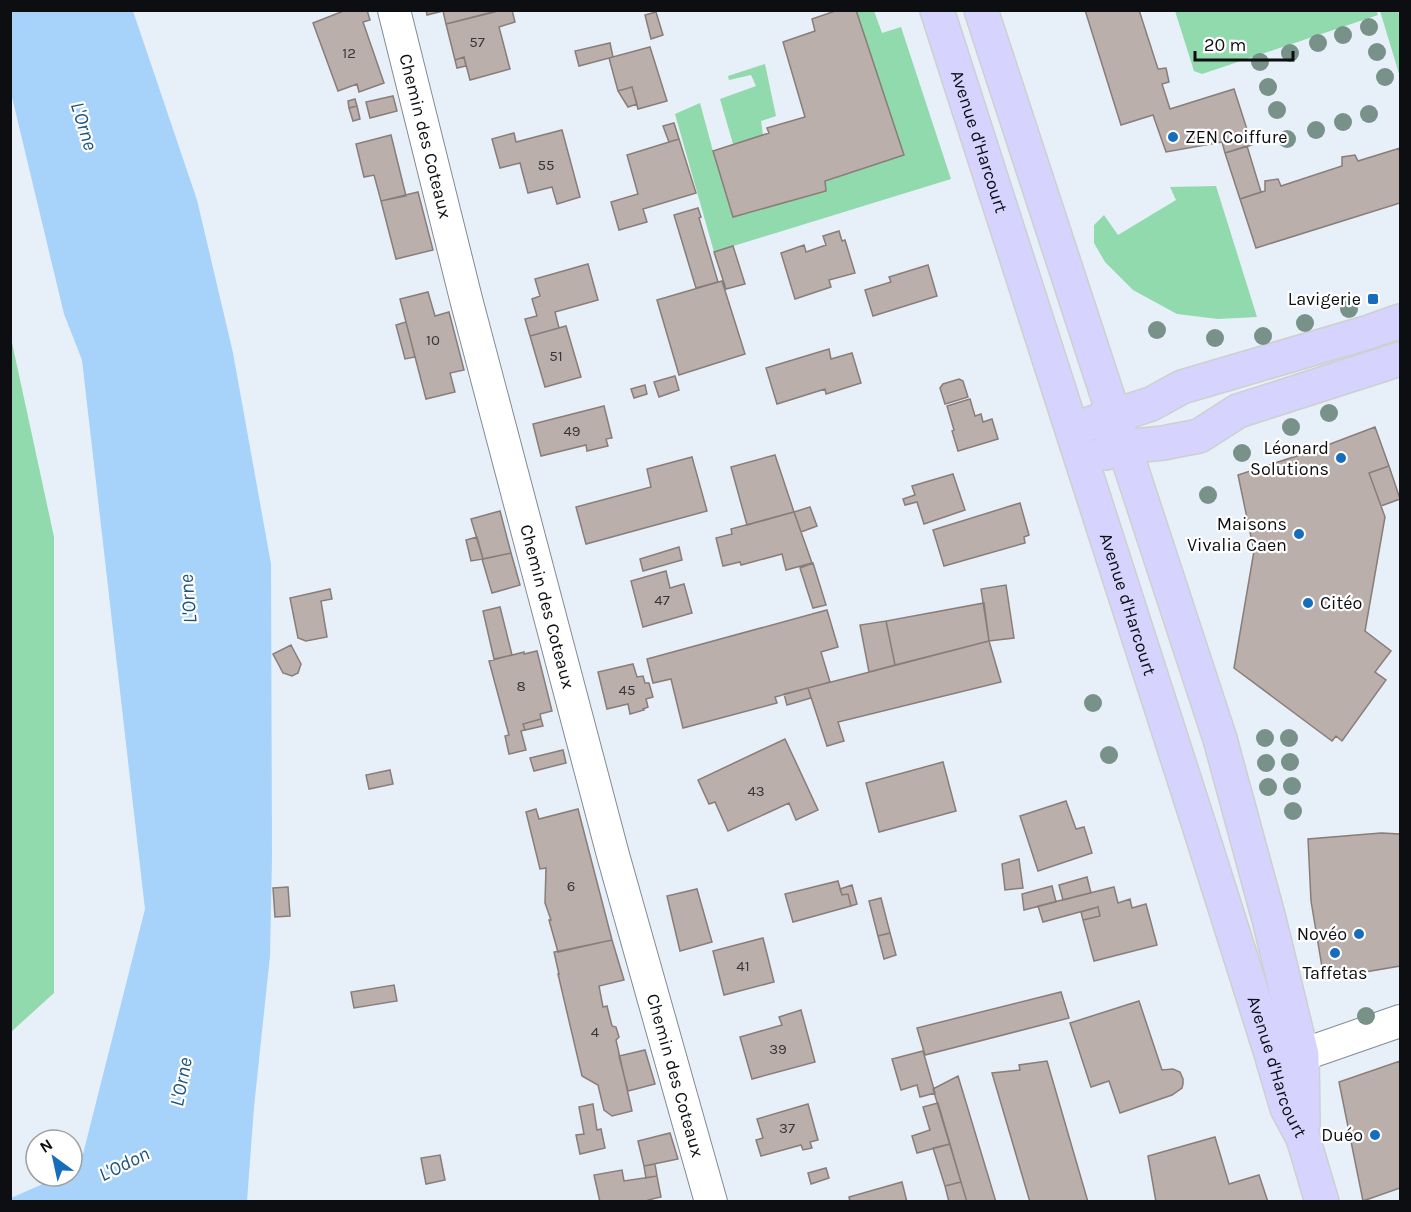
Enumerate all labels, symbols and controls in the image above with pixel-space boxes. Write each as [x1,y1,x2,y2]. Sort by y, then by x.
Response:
scale bar [1195,24,1292,62]
house number: 57 [469,33,485,51]
text: 20 m [1204,34,1246,56]
house number: 12 [342,44,356,62]
street label: Chemin des Coteaux [394,51,457,221]
street label: Avenue d'Harcourt [946,67,1012,216]
water label: L'Orne [66,99,102,153]
place label: ZEN Coiffure [1185,126,1288,148]
marker: ZEN Coiffure [1166,130,1180,144]
house number: 55 [538,156,554,174]
place label: Lavigerie [1288,288,1361,310]
marker: Lavigerie [1366,292,1380,306]
house number: 10 [426,331,440,349]
house number: 51 [549,347,563,365]
house number: 49 [563,422,581,440]
place label: Léonard Solutions [1250,437,1329,480]
marker: Léonard Solutions [1334,451,1348,465]
place label: Maisons Vivalia Caen [1187,513,1287,556]
street label: Chemin des Coteaux [515,522,580,691]
marker: Maisons Vivalia Caen [1292,527,1306,541]
street label: Avenue d'Harcourt [1095,530,1161,678]
water label: L'Orne [174,573,202,625]
house number: 47 [654,591,670,609]
place label: Citéo [1320,592,1362,614]
marker: Citéo [1301,596,1315,610]
house number: 8 [516,677,526,695]
house number: 45 [619,681,635,699]
house number: 43 [747,782,765,800]
house number: 6 [567,877,575,895]
place label: Novéo [1297,923,1347,945]
marker: Novéo [1352,927,1366,941]
marker: Taffetas [1328,946,1342,960]
house number: 41 [736,957,750,975]
place label: Taffetas [1302,962,1368,984]
street label: Chemin des Coteaux [642,991,709,1160]
street label: Avenue d'Harcourt [1243,993,1312,1141]
house number: 4 [591,1023,600,1041]
house number: 39 [769,1040,787,1058]
water label: L'Orne [165,1056,197,1108]
house number: 37 [779,1119,795,1137]
place label: Duéo [1321,1124,1363,1146]
north arrow [24,1128,84,1188]
marker: Duéo [1368,1128,1382,1142]
text: N [36,1135,56,1157]
water label: L'Odon [95,1142,153,1186]

